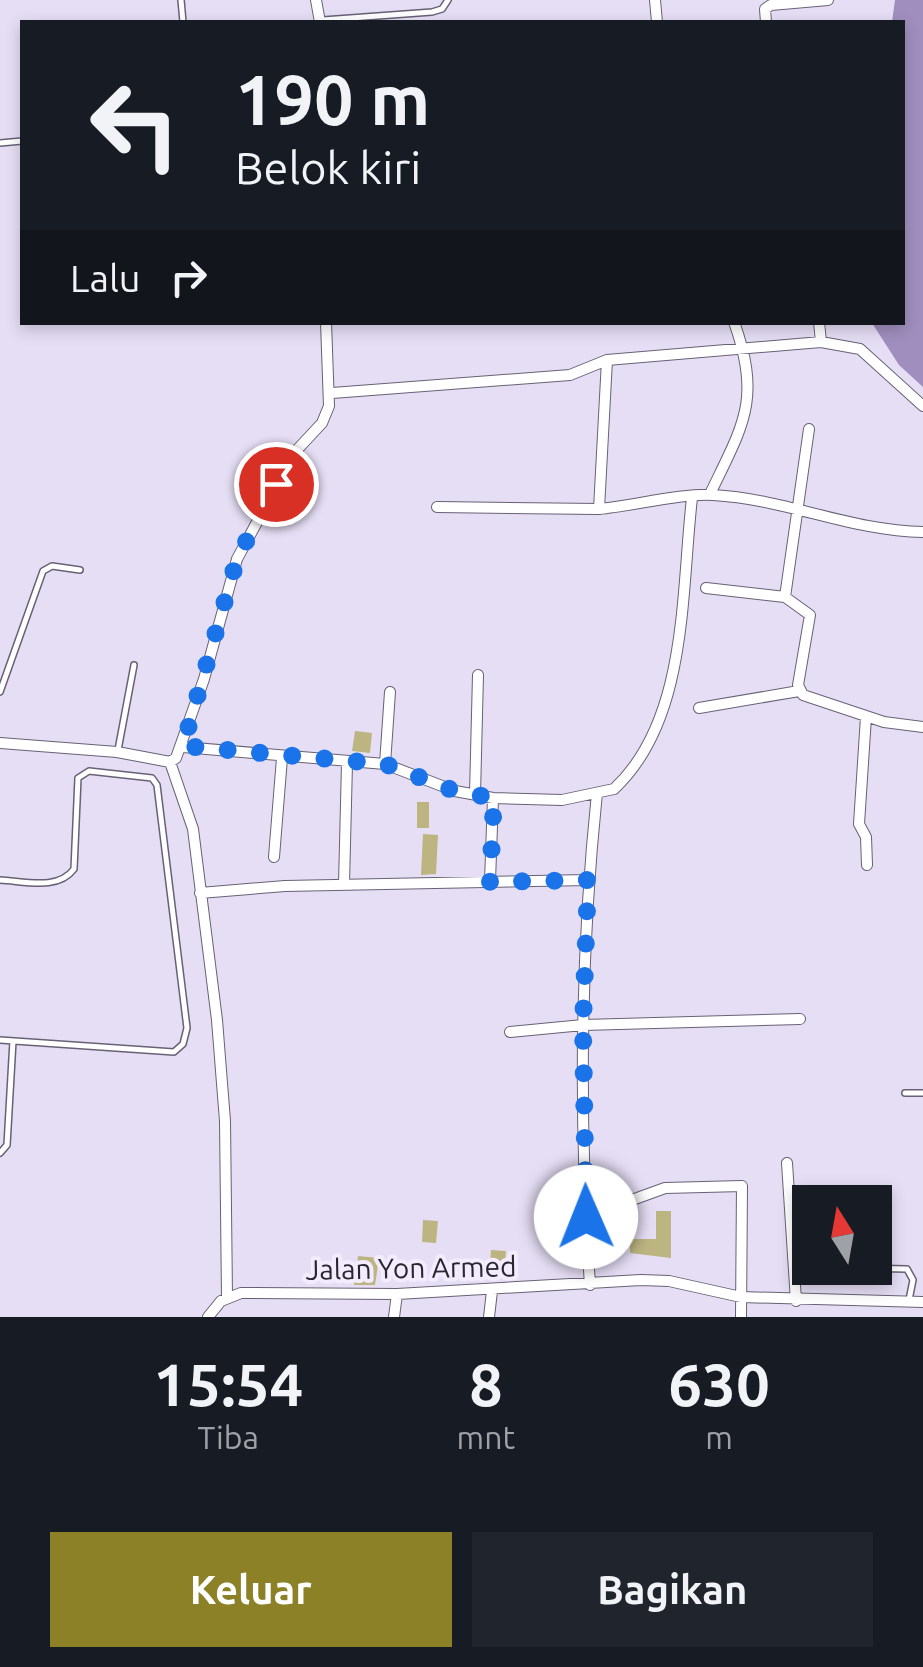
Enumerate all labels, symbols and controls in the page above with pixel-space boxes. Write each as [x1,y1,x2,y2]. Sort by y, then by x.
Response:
icon: left [70,60,200,190]
text: 190 m [235,60,430,138]
text: Belok kiri [235,142,421,193]
icon: right [161,250,216,305]
text: Lalu [70,257,141,299]
pin [234,442,319,527]
icon: arrive [249,457,304,512]
position arrow [534,1165,638,1269]
north arrow [792,1185,892,1285]
map controls [792,1185,892,1285]
street label: Jalan Yon Armed [305,1250,517,1285]
text: 15:54 [153,1350,303,1417]
text: 8 [469,1350,503,1417]
text: 630 [668,1350,770,1417]
text: Tiba [198,1419,259,1455]
text: mnt [457,1419,515,1455]
text: m [705,1419,733,1455]
button: Keluar [50,1532,452,1647]
button: Bagikan [472,1532,873,1647]

